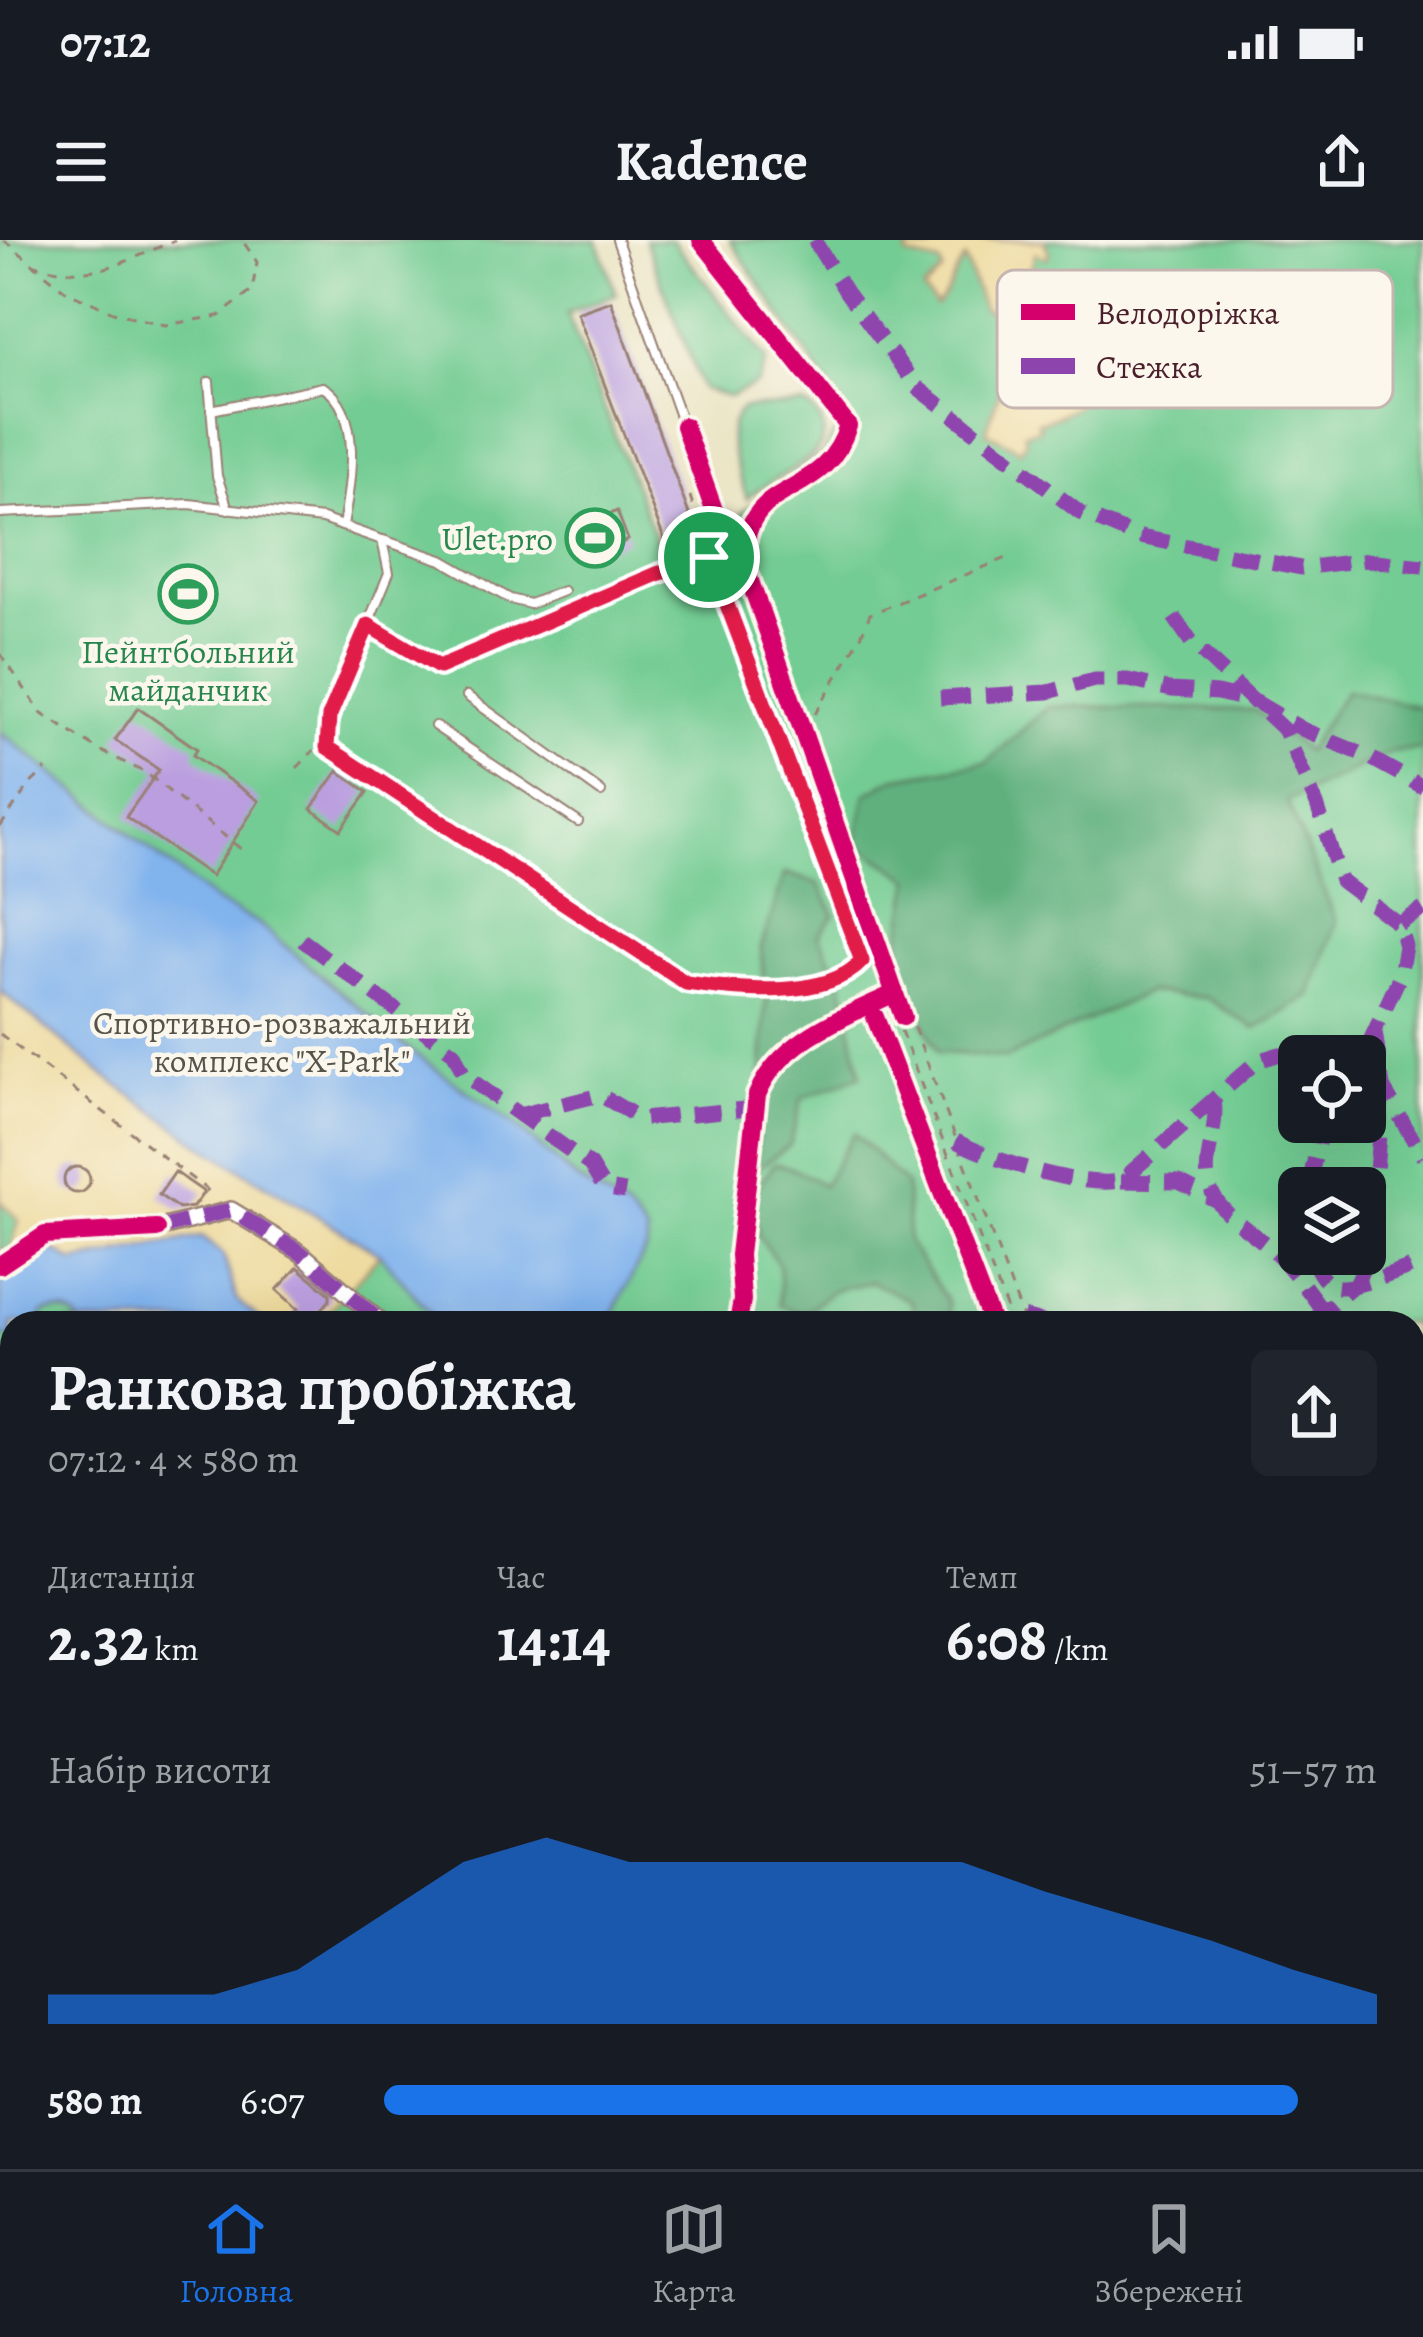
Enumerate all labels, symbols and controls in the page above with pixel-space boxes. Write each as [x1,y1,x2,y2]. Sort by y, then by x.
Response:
text: 07:12 [60,11,150,73]
text: Kadence [615,125,808,199]
icon: menu [48,129,114,195]
icon: share [1309,129,1375,195]
legend [997,270,1393,408]
text: Велодоріжка [1096,290,1280,335]
text: Стежка [1096,344,1203,389]
pin [658,506,760,608]
sports icon: Ulet.pro [564,507,626,569]
place label: Ulet.pro [442,516,553,561]
icon: arrive [676,524,742,590]
sports icon: Пейнтбольний майданчик [157,563,219,625]
place label: Пейнтбольний майданчик [81,629,295,712]
park label: Спортивно-розважальний комплекс "Х-Park" [93,1000,471,1083]
map controls [1278,1035,1386,1275]
button: locate [1278,1035,1386,1143]
button: layers [1278,1167,1386,1275]
text: Ранкова пробіжка [48,1342,576,1432]
button: share [1251,1350,1377,1476]
text: 07:12 · 4 × 580 m [48,1432,299,1485]
text: Дистанція [48,1554,195,1599]
text: Час [497,1554,546,1599]
text: Темп [946,1554,1018,1599]
text: 2.32 [48,1599,148,1681]
text: 14:14 [497,1599,611,1681]
text: 6:08 [946,1599,1047,1681]
text: km [148,1626,199,1671]
text: /km [1047,1626,1109,1671]
text: Набір висоти [48,1743,272,1796]
text: 51–57 m [1250,1743,1377,1796]
text: 580 m [48,2074,142,2127]
text: 6:07 [240,2074,304,2127]
tab: Головна [179,2196,293,2313]
tab: Карта [652,2196,735,2313]
tab: Збережені [1094,2196,1244,2313]

